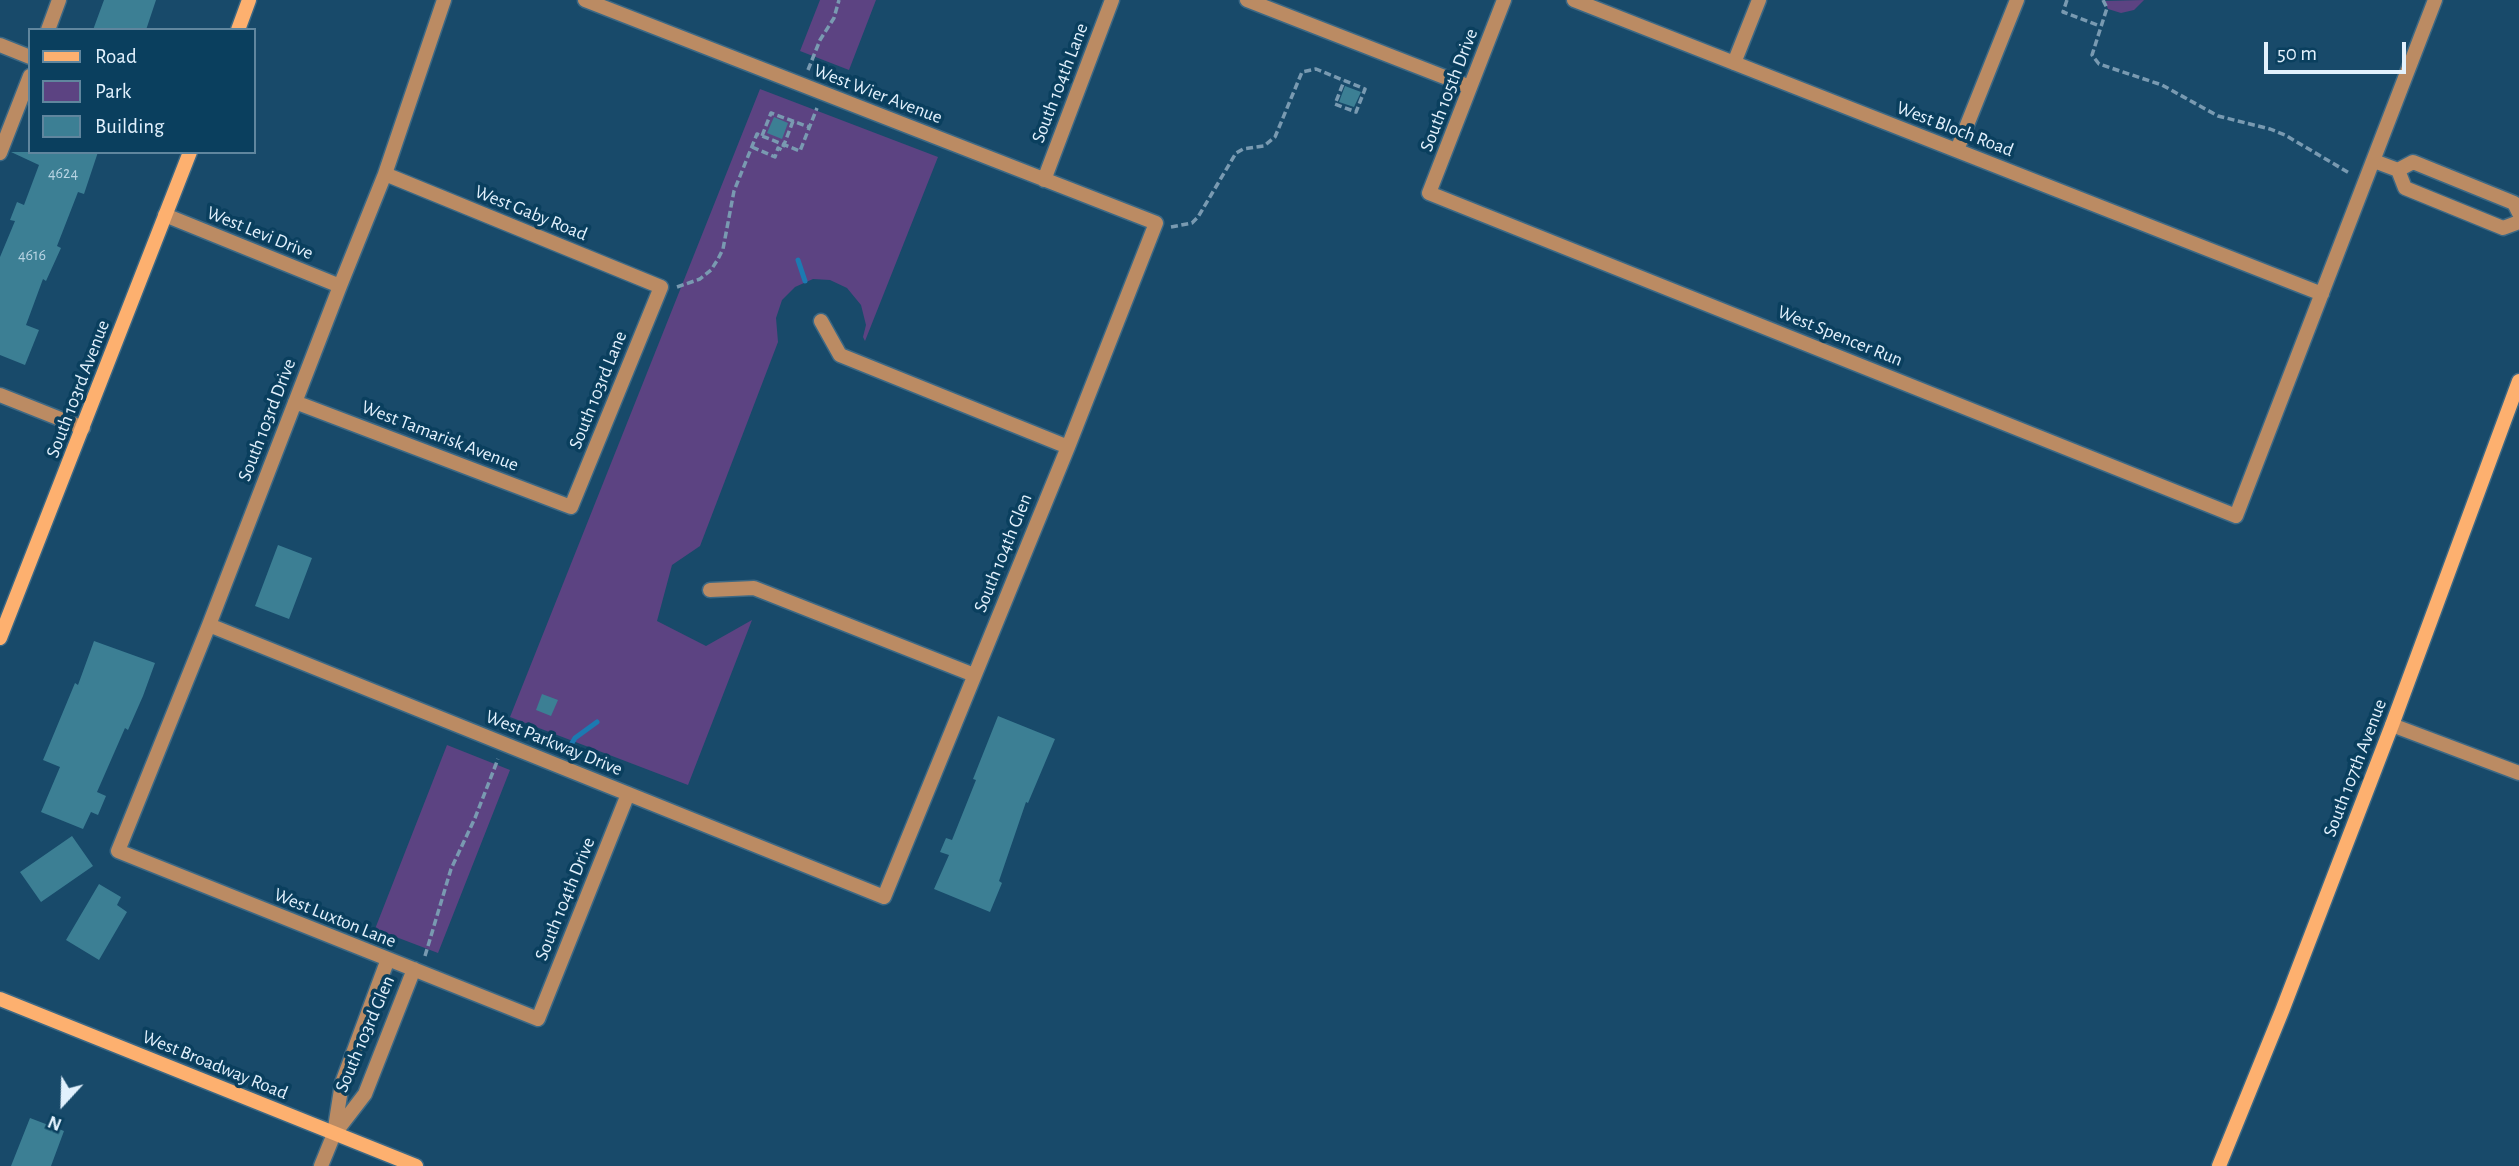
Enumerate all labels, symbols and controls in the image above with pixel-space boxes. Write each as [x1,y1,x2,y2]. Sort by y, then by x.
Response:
street label: South 104th Lane [1027,20,1093,146]
street label: South 105th Drive [1415,25,1483,155]
legend [28,28,256,154]
scale bar [2267,28,2409,72]
text: 50 m [2277,43,2317,64]
text: Road [95,46,137,67]
street label: West Wier Avenue [810,59,946,129]
text: Park [95,81,131,102]
street label: West Bloch Road [1893,96,2017,162]
text: Building [95,116,164,137]
house number: 4624 [48,163,78,183]
street label: West Gaby Road [471,180,591,246]
street label: West Levi Drive [203,201,317,265]
house number: 4616 [18,245,46,265]
street label: West Spencer Run [1774,300,1906,372]
street label: South 103rd Avenue [41,317,115,461]
street label: South 103rd Lane [564,328,632,452]
street label: South 103rd Drive [233,355,301,485]
street label: West Tamarisk Avenue [358,396,522,476]
street label: South 104th Glen [969,490,1037,616]
street label: South 107th Avenue [2318,696,2392,840]
street label: West Parkway Drive [482,705,626,781]
street label: South 104th Drive [530,834,600,964]
street label: West Luxton Lane [271,883,399,953]
street label: South 103rd Glen [330,972,400,1096]
street label: West Broadway Road [139,1025,291,1105]
north arrow [28,1068,98,1138]
text: N [45,1112,65,1134]

